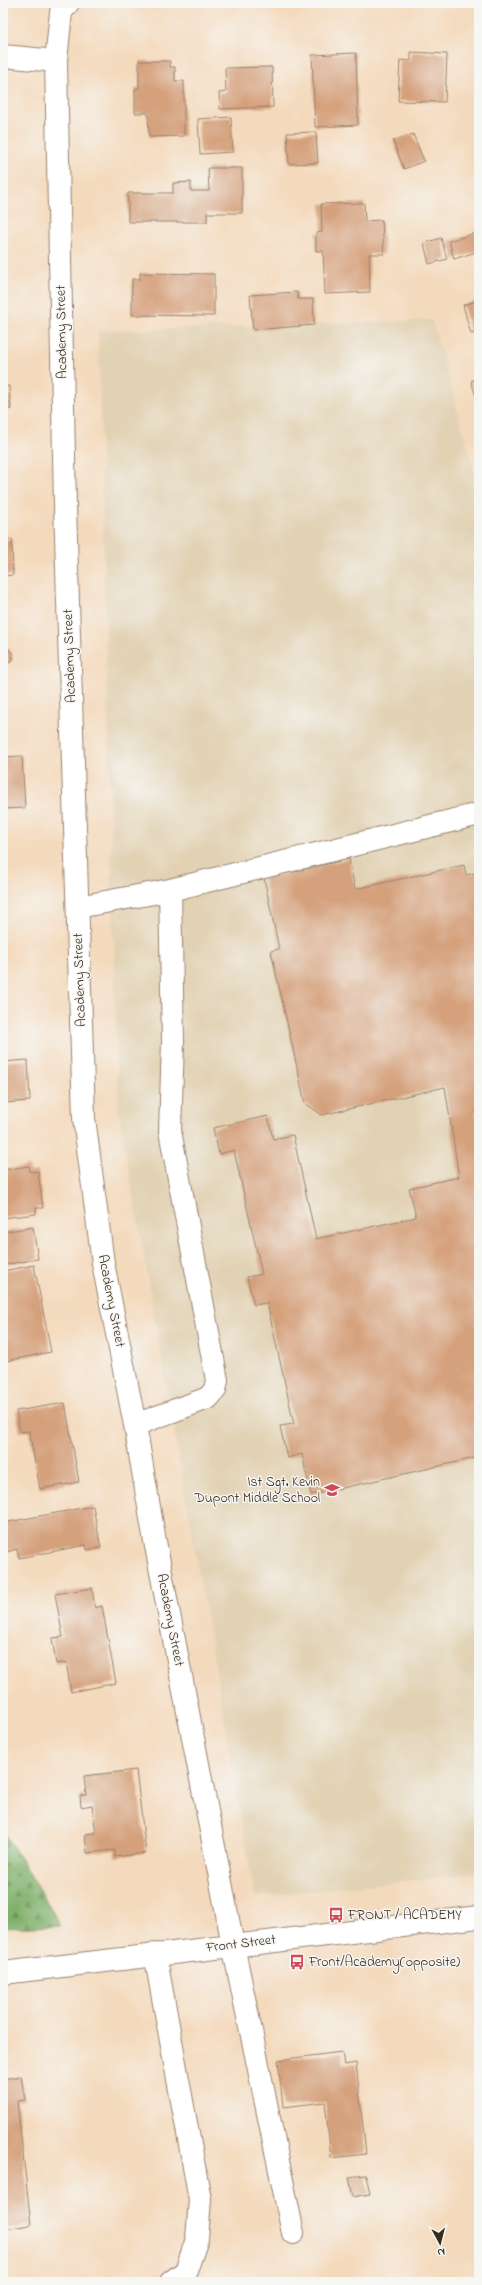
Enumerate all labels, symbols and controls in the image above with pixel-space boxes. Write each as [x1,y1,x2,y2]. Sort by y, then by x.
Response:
street label: Academy Street [51,285,74,379]
street label: Academy Street [58,608,83,703]
street label: Academy Street [68,932,93,1027]
street label: Academy Street [91,1253,130,1350]
place label: Ist Sgt. Kevin Dupont Middle School [194,1472,320,1509]
school or university icon: Ist Sgt. Kevin Dupont Middle School [323,1481,341,1499]
street label: Academy Street [150,1572,189,1669]
place label: FRONT / ACADEMY [347,1905,462,1926]
bus stop icon: FRONT / ACADEMY [327,1906,345,1924]
street label: Front Street [204,1929,277,1959]
place label: Front/Academy(opposite) [308,1952,460,1974]
bus stop icon: Front/Academy(opposite) [288,1953,306,1971]
north arrow [420,2223,460,2263]
text: N [436,2244,446,2260]

